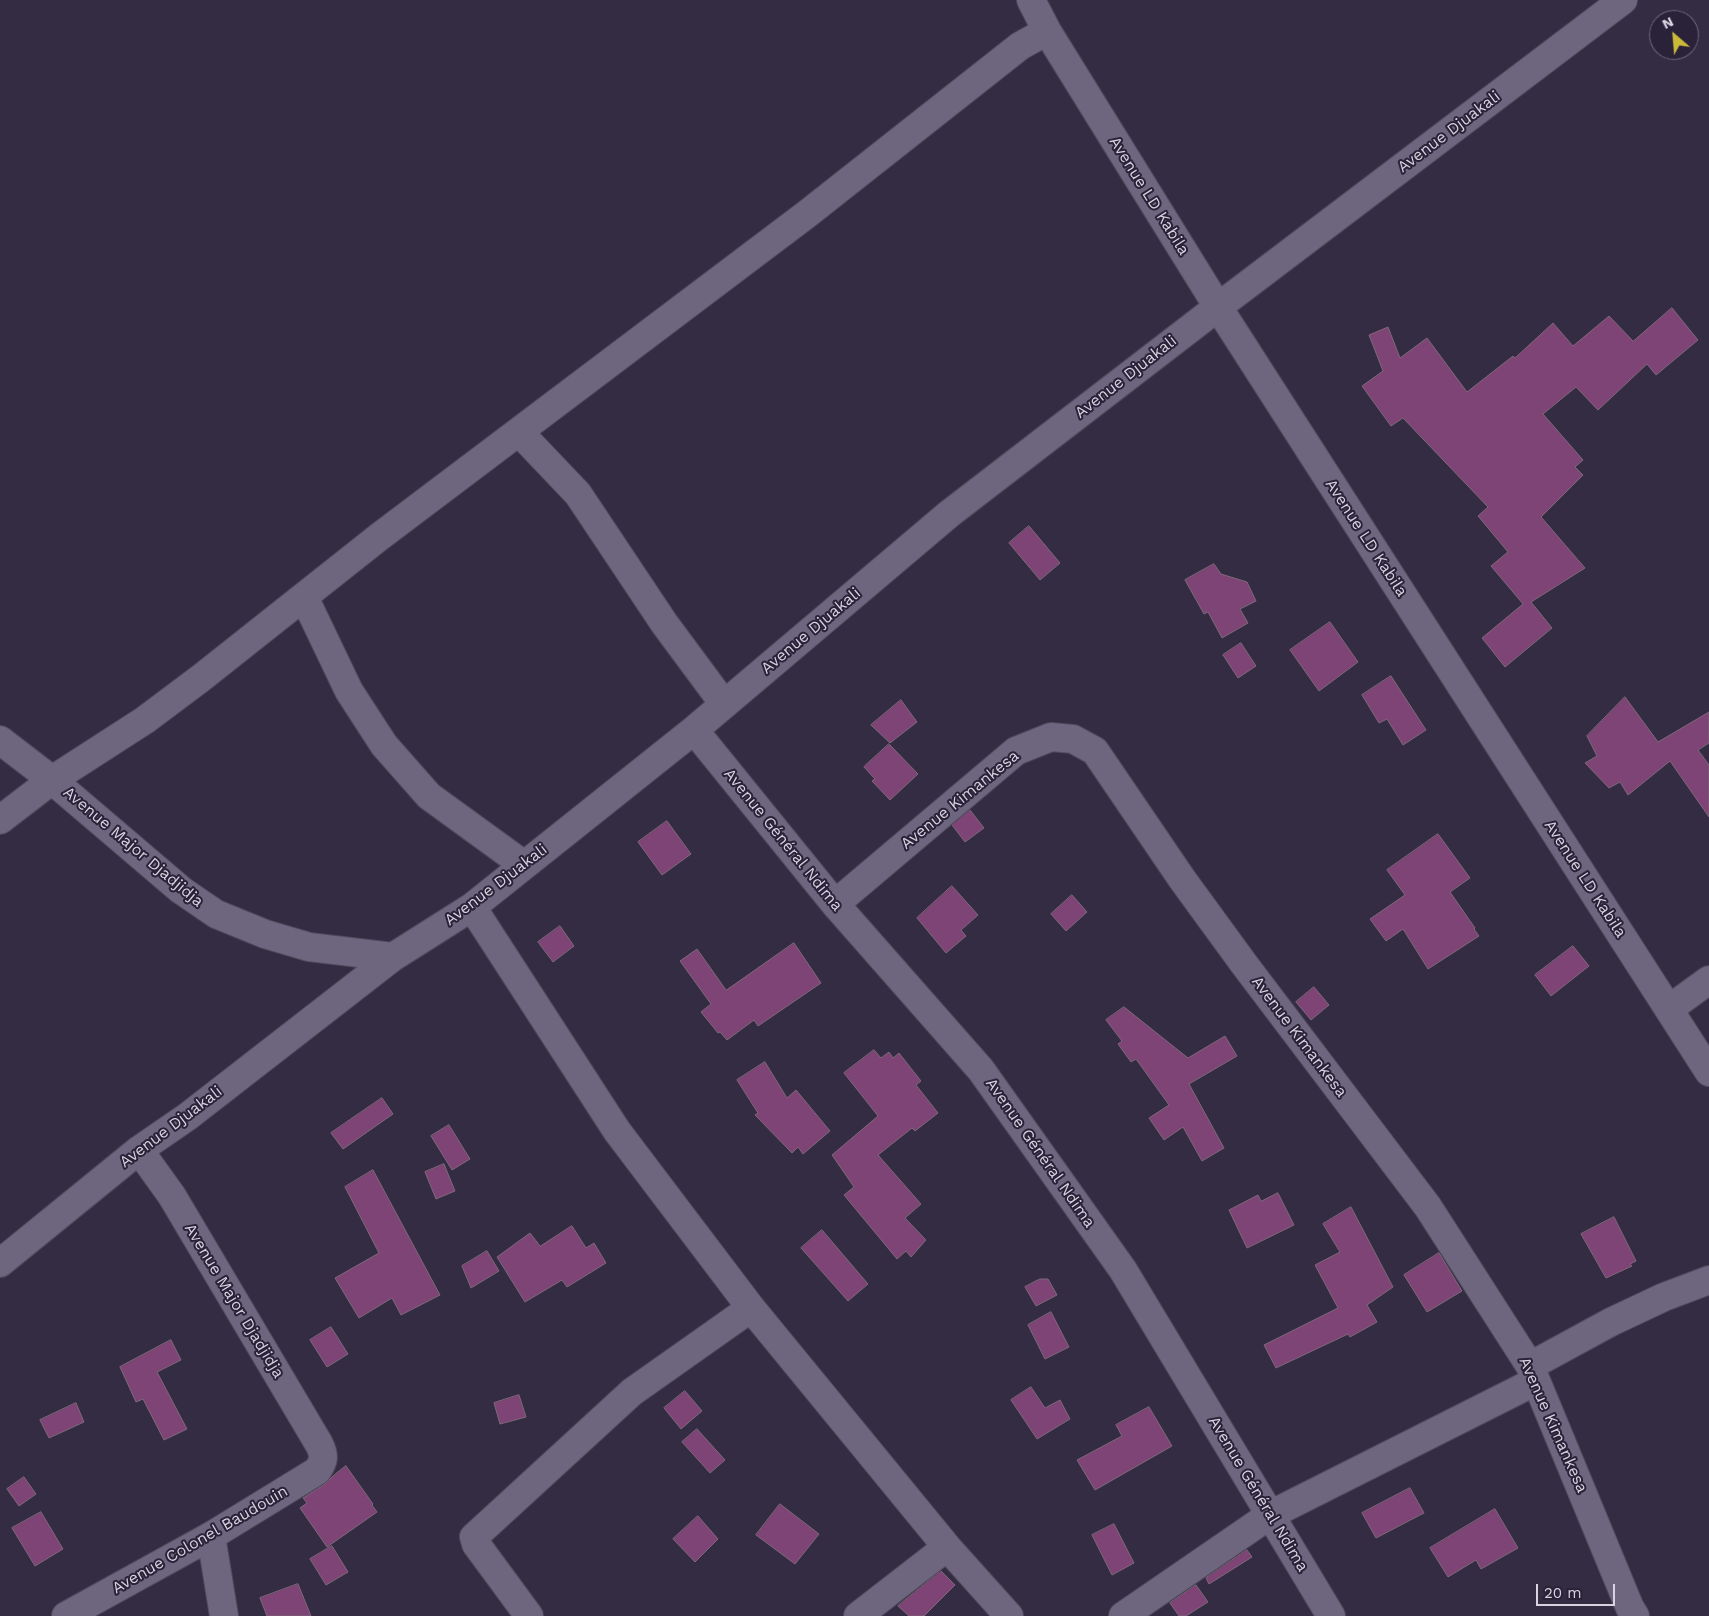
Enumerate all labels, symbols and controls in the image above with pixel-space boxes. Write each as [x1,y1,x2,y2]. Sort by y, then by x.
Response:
north arrow [1649,10,1699,60]
text: N [1659,13,1676,32]
street label: Avenue Djuakali [1394,87,1504,177]
street label: Avenue LD Kabila [1105,133,1193,259]
street label: Avenue Djuakali [1071,331,1181,423]
street label: Avenue LD Kabila [1321,476,1411,600]
street label: Avenue Djuakali [757,584,865,678]
street label: Avenue Kimankesa [897,746,1023,854]
street label: Avenue Général Ndima [720,765,846,915]
street label: Avenue Major Djadjidja [59,783,207,911]
street label: Avenue LD Kabila [1540,817,1630,941]
street label: Avenue Djuakali [441,840,551,930]
street label: Avenue Kimankesa [1247,973,1351,1101]
street label: Avenue Général Ndima [981,1075,1099,1231]
street label: Avenue Djuakali [116,1082,226,1172]
street label: Avenue Major Djadjidja [180,1220,288,1382]
street label: Avenue Kimankesa [1514,1354,1592,1496]
street label: Avenue Général Ndima [1204,1413,1312,1575]
street label: Avenue Colonel Baudouin [109,1482,291,1598]
scale bar [1539,1574,1618,1606]
text: 20 m [1544,1584,1582,1602]

